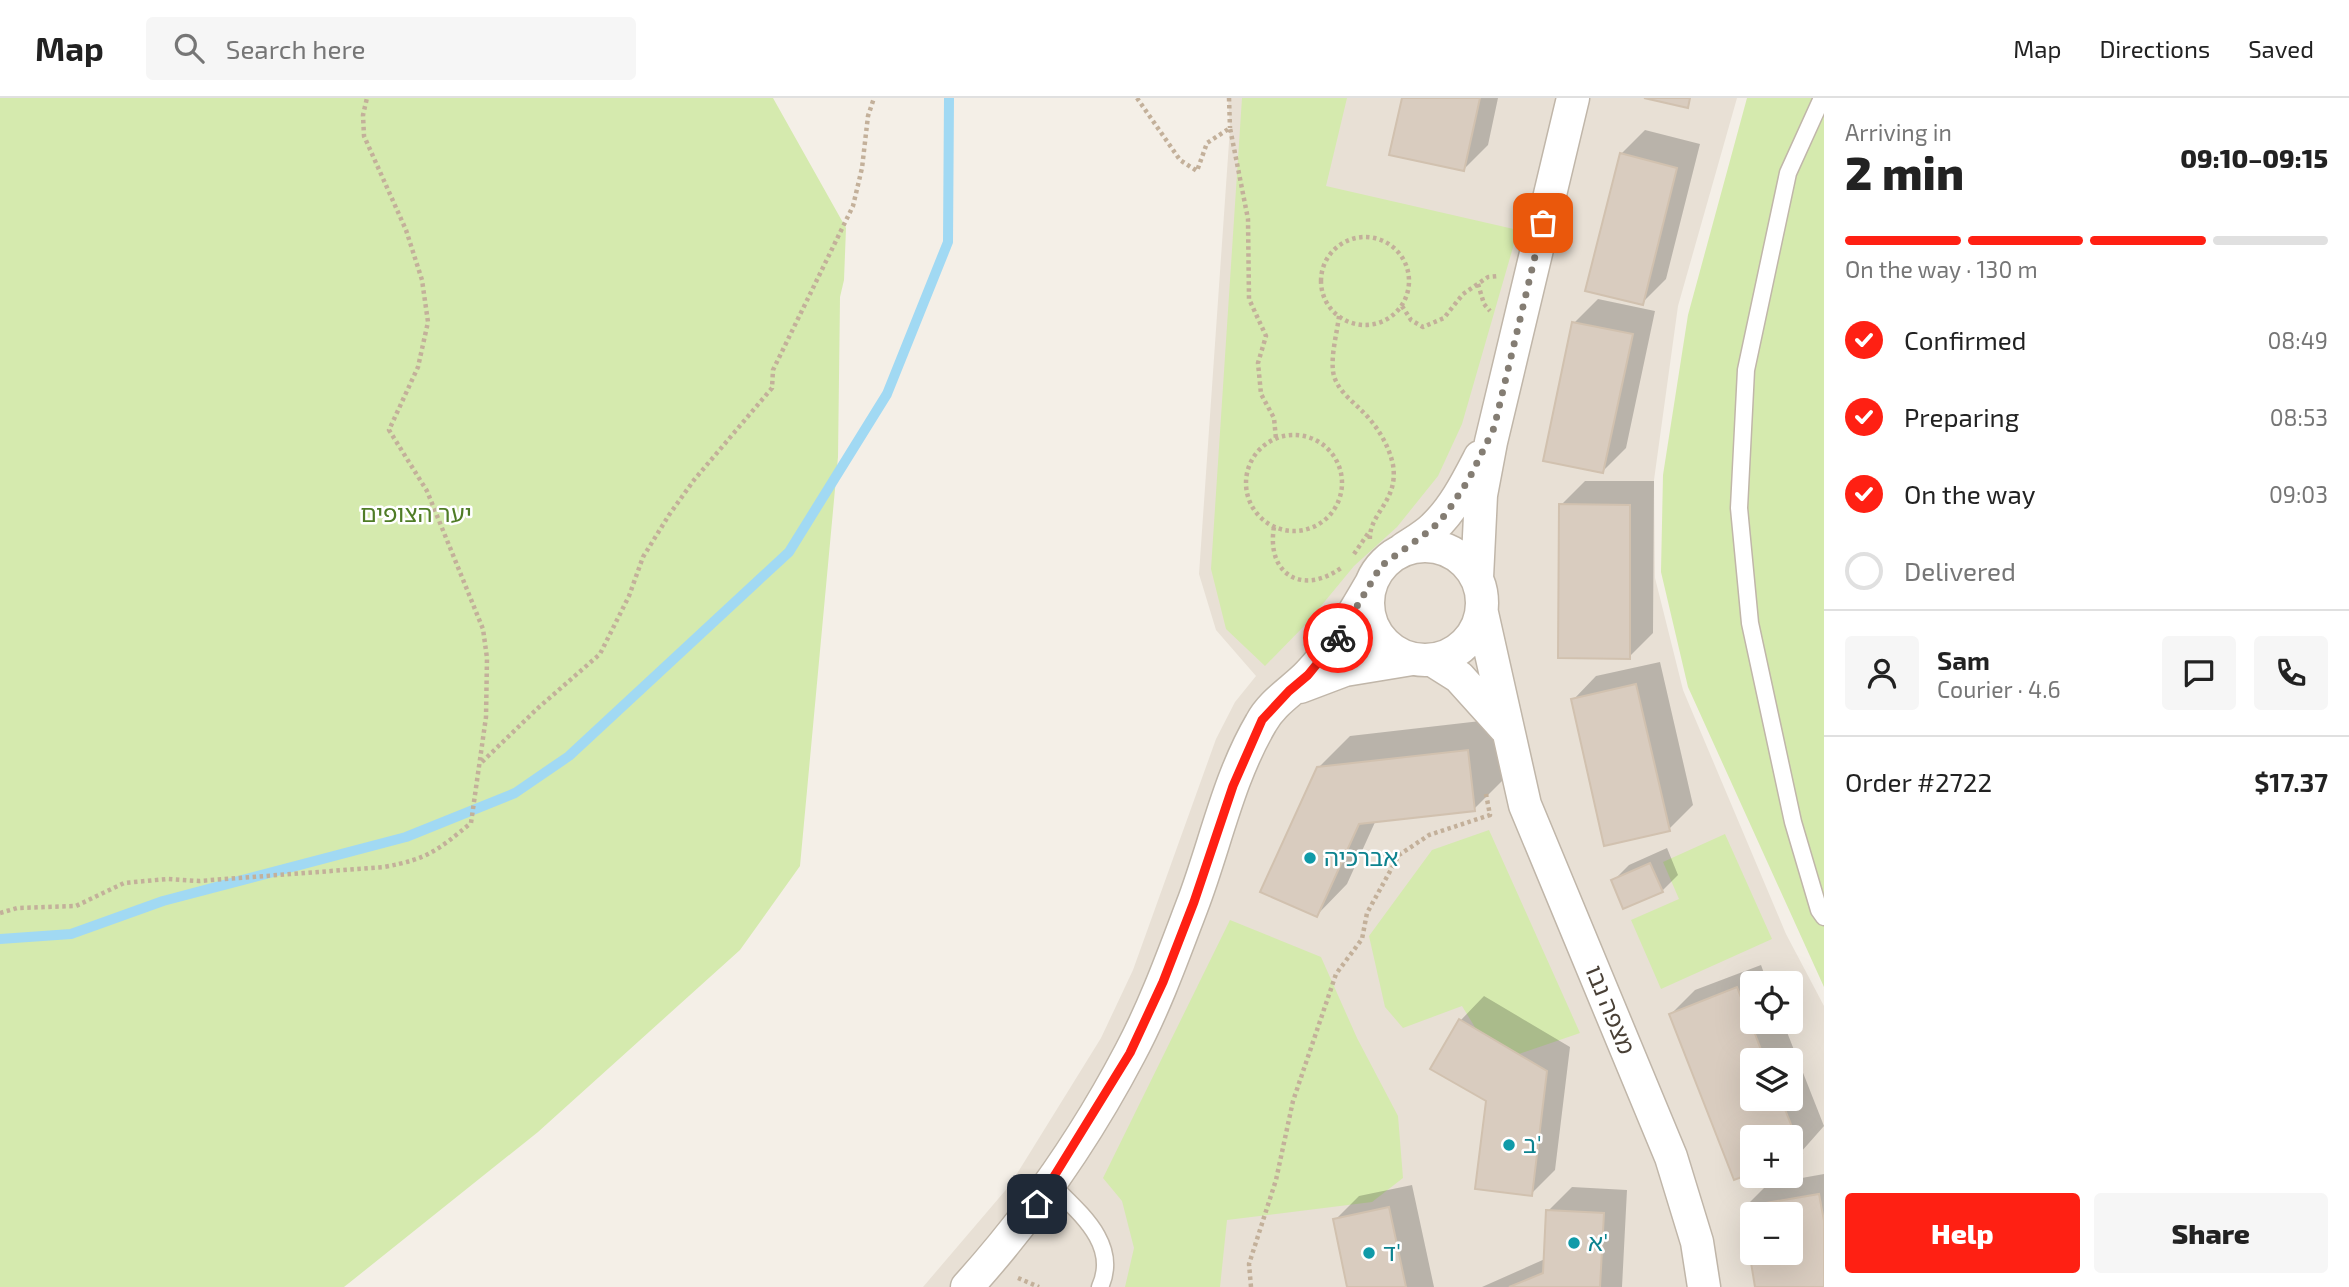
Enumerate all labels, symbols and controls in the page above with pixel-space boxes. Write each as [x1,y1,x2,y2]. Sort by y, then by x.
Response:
search box [146,17,636,80]
text: Map [35,28,104,68]
icon: search [170,29,208,67]
text: Search here [226,33,365,64]
text: Map [2013,34,2061,63]
text: Directions [2099,34,2210,63]
text: Saved [2248,34,2314,63]
text: Arriving in [1845,118,1952,146]
text: 09:10–09:15 [2180,142,2328,173]
text: 2 min [1845,144,1964,199]
pin [1513,193,1573,253]
icon: bag [1524,204,1562,242]
text: On the way · 130 m [1845,255,2038,283]
icon: check [1845,321,1883,359]
text: Confirmed [1904,324,2027,355]
text: 08:49 [2267,326,2328,354]
icon: check [1845,398,1883,436]
text: Preparing [1904,401,2019,432]
text: 08:53 [2270,403,2328,431]
icon: check [1845,475,1883,513]
text: On the way [1904,478,2035,509]
text: 09:03 [2269,480,2328,508]
park label: יער הצופים [360,498,472,527]
text: Delivered [1904,555,2016,586]
courier [1303,603,1373,673]
icon: bike [1319,619,1357,657]
button: person [1845,636,1919,710]
button: chat [2162,636,2236,710]
button: phone [2254,636,2328,710]
text: Sam [1937,644,1990,675]
text: Courier · 4.6 [1937,675,2061,703]
text: Order #2722 [1845,766,1992,797]
text: $17.37 [2254,766,2328,797]
place label: אברכיה [1324,842,1398,871]
marker: אברכיה [1302,850,1318,866]
street label: מצפה נבו [1580,961,1642,1058]
map controls [1740,971,1803,1265]
button: locate [1740,971,1803,1034]
button: layers [1740,1048,1803,1111]
button: + [1740,1125,1803,1188]
place label: ב' [1523,1129,1542,1158]
marker: ב' [1501,1137,1517,1153]
pin [1007,1174,1067,1234]
icon: home [1018,1185,1056,1223]
button: Help [1845,1193,2080,1273]
button: Share [2094,1193,2328,1273]
button: − [1740,1202,1803,1265]
place label: א' [1588,1227,1608,1256]
marker: א' [1566,1235,1582,1251]
place label: ד' [1383,1237,1401,1266]
marker: ד' [1361,1245,1377,1261]

